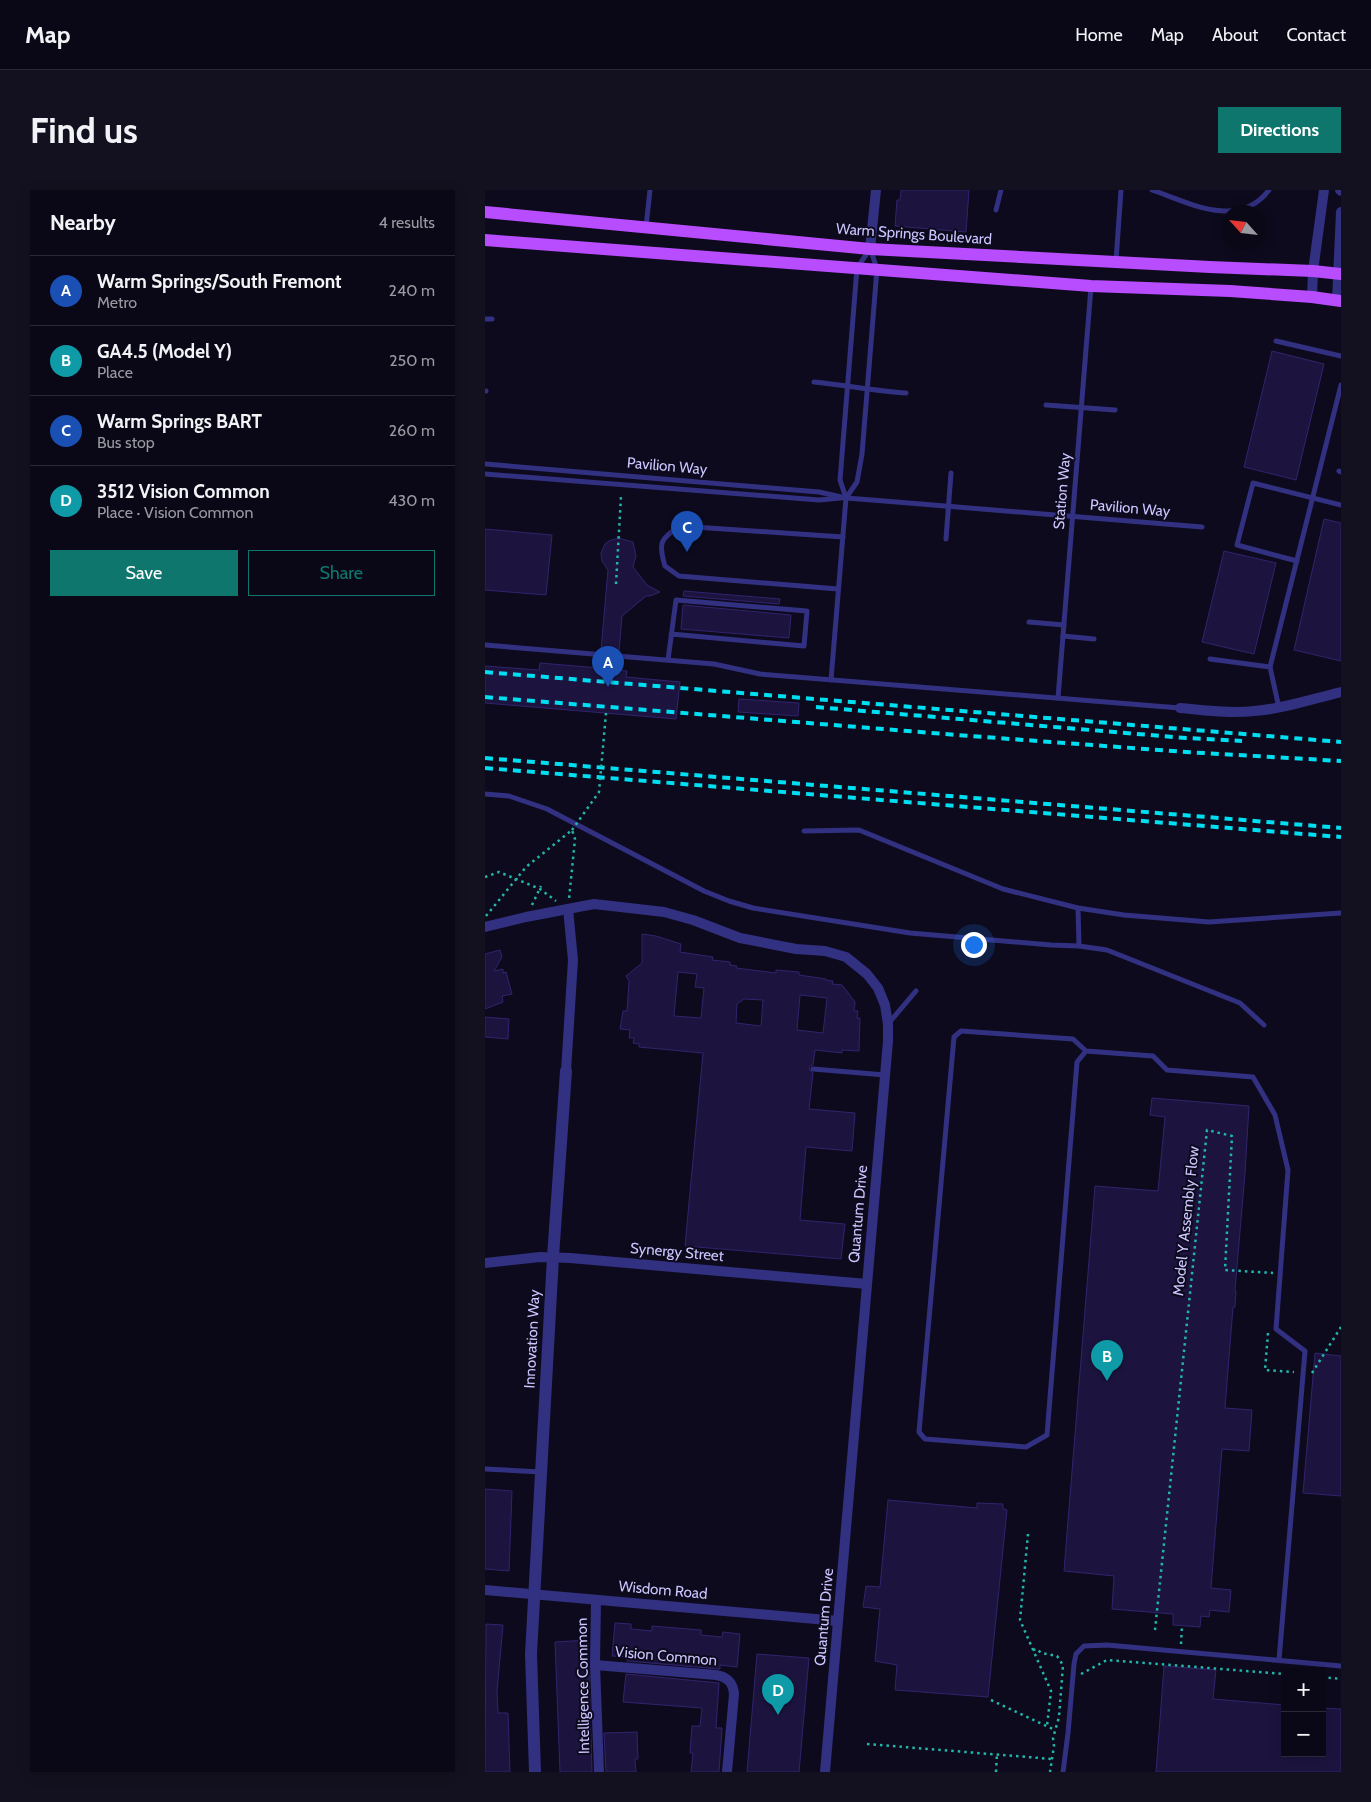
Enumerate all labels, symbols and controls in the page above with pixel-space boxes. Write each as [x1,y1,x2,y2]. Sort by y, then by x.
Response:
text: Map [25,20,71,49]
text: Home [1075,24,1123,46]
text: Map [1151,24,1184,46]
text: About [1212,24,1258,46]
text: Contact [1286,24,1346,46]
button: Directions [1218,107,1341,153]
text: Find us [30,109,138,152]
north arrow [1221,205,1266,250]
text: Nearby [50,210,116,235]
text: 4 results [378,213,435,232]
street label: Warm Springs Boulevard [836,220,992,248]
text: Warm Springs/South Fremont [97,270,342,293]
text: A [61,281,71,300]
text: 240 m [389,281,435,300]
text: Metro [97,293,137,312]
text: GA4.5 (Model Y) [97,340,232,363]
text: B [61,351,71,370]
text: 250 m [389,351,435,370]
text: Place [97,363,133,382]
text: Warm Springs BART [97,410,262,433]
text: C [61,421,71,440]
text: 260 m [389,421,435,440]
text: Bus stop [97,433,155,452]
street label: Station Way [1050,451,1074,530]
street label: Pavilion Way [626,454,708,479]
text: 3512 Vision Common [97,480,270,503]
text: D [60,491,72,510]
text: 430 m [388,491,435,510]
street label: Pavilion Way [1089,496,1171,521]
text: Place · Vision Common [97,503,253,522]
pin: C [671,511,703,552]
button: Save [50,550,238,596]
button: Share [248,550,435,596]
pin: A [592,646,624,687]
your location [961,932,987,958]
street label: Model Y Assembly Flow [1169,1145,1203,1297]
street label: Quantum Drive [845,1164,871,1264]
street label: Synergy Street [630,1239,724,1265]
street label: Innovation Way [520,1289,544,1389]
pin: B [1091,1340,1123,1381]
street label: Quantum Drive [811,1567,837,1667]
street label: Wisdom Road [618,1577,708,1603]
street label: Intelligence Common [573,1618,593,1754]
street label: Vision Common [614,1643,718,1669]
map controls [1281,1667,1326,1757]
button: + [1281,1667,1326,1712]
pin: D [762,1674,794,1715]
button: − [1281,1712,1326,1757]

